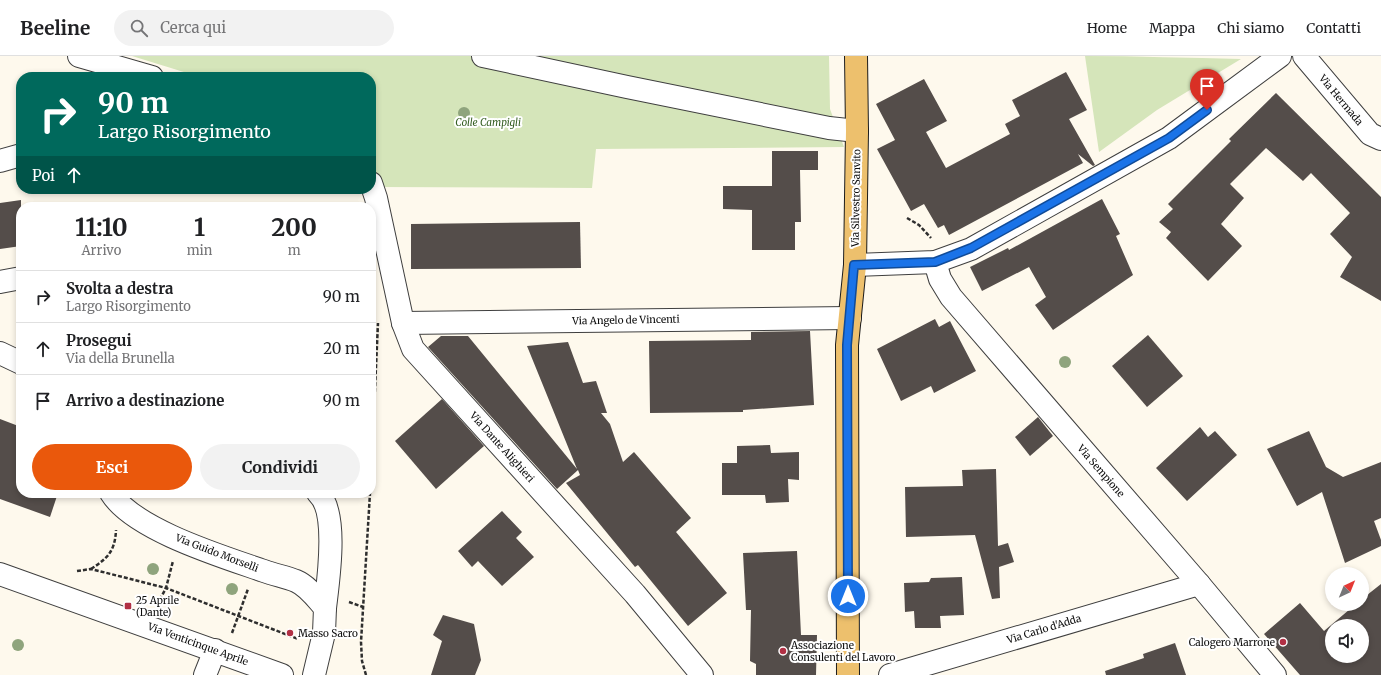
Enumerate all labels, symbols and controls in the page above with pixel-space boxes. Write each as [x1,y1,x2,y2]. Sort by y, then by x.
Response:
search box [114,10,394,46]
text: Beeline [20,16,90,40]
icon: search [128,17,150,39]
text: Cerca qui [160,18,226,37]
text: Home [1087,19,1127,37]
text: Mappa [1149,19,1195,37]
text: Chi siamo [1217,19,1284,37]
text: Contatti [1306,19,1361,37]
pin [1190,69,1224,110]
street label: Via Hermada [1315,71,1366,128]
icon: arrive [1196,75,1218,97]
text: 90 m [98,85,169,121]
icon: right [32,88,84,140]
park label: Colle Campigli [455,116,521,129]
text: Largo Risorgimento [98,120,271,143]
street label: Via Silvestro Sanvito [849,149,863,248]
icon: ahead [63,164,85,186]
text: Poi [32,166,55,185]
text: 11:10 [75,212,128,243]
text: 1 [194,212,205,243]
text: 200 [271,212,317,243]
text: Arrivo [81,242,121,259]
text: min [187,242,212,259]
text: m [288,242,301,259]
text: Svolta a destra [66,279,173,298]
icon: right [32,286,54,308]
text: 90 m [323,287,360,306]
text: Largo Risorgimento [66,298,191,315]
street label: Via Angelo de Vincenti [571,313,680,327]
text: Prosegui [66,331,132,350]
icon: ahead [32,338,54,360]
text: 20 m [323,339,360,358]
text: Via della Brunella [66,350,175,367]
icon: arrive [32,390,54,412]
text: Arrivo a destinazione [66,391,224,410]
text: 90 m [323,391,360,410]
street label: Via Dante Alighieri [466,408,537,485]
street label: Via Sempione [1074,441,1127,500]
button: Esci [32,444,192,490]
button: Condividi [200,444,360,490]
street label: Via Guido Morselli [173,531,260,575]
north arrow [1325,567,1369,611]
map controls [1325,567,1369,663]
position arrow [827,575,869,617]
place label: 25 Aprile (Dante) [136,594,179,619]
marker: 25 Aprile (Dante) [123,601,133,611]
street label: Via Carlo d'Adda [1004,611,1083,647]
street label: Via Venticinque Aprile [145,619,250,668]
button: sound [1325,619,1369,663]
place label: Masso Sacro [298,627,358,640]
marker: Masso Sacro [285,628,295,638]
place label: Calogero Marrone [1189,636,1275,649]
marker: Calogero Marrone [1278,637,1288,647]
place label: Associazione Consulenti del Lavoro [790,639,895,664]
marker: Associazione Consulenti del Lavoro [778,646,788,656]

